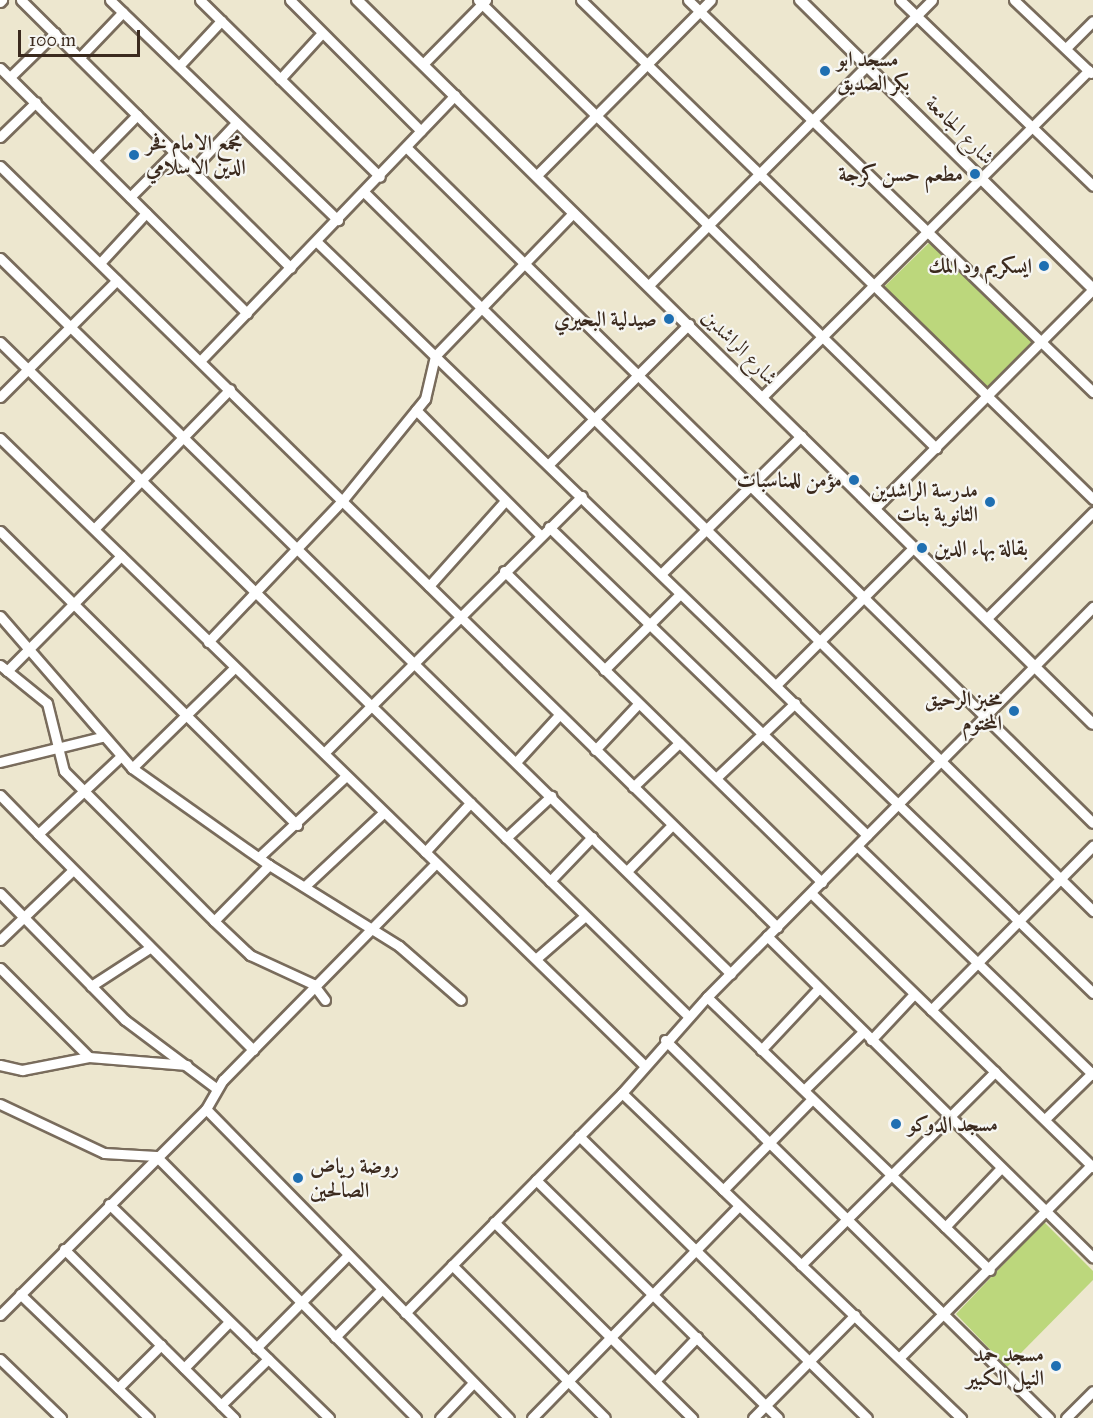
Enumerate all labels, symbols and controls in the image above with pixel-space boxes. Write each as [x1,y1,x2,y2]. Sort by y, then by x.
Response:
scale bar [21,18,142,56]
text: 100 m [29,29,76,51]
place label: مسجد ابو بكر الصديق [837,46,909,96]
marker: مسجد ابو بكر الصديق [818,64,832,78]
street label: شارع الجامعة [920,90,1000,170]
place label: مجمع الامام فخر الدين الاسلامي [146,130,246,180]
marker: مجمع الامام فخر الدين الاسلامي [127,148,141,162]
place label: مطعم حسن كرجة [839,161,963,187]
marker: مطعم حسن كرجة [968,167,982,181]
place label: ايسكريم ود المك [928,253,1032,279]
marker: ايسكريم ود المك [1037,259,1051,273]
street label: شارع الراشدين [697,304,783,390]
place label: صيدلية البحيري [554,306,657,332]
marker: صيدلية البحيري [662,312,676,326]
place label: مؤمن للمناسبات [736,467,842,493]
marker: مؤمن للمناسبات [847,473,861,487]
place label: مدرسة الراشدين الثانوية بنات [871,477,978,527]
marker: مدرسة الراشدين الثانوية بنات [983,495,997,509]
place label: بقالة بهاء الدين [934,535,1028,561]
marker: بقالة بهاء الدين [915,541,929,555]
place label: مخبز الرحيق المختوم [924,686,1002,736]
marker: مخبز الرحيق المختوم [1007,704,1021,718]
place label: مسجد الدوكو [908,1111,998,1137]
marker: مسجد الدوكو [889,1117,903,1131]
place label: روضة رياض الصالحين [310,1153,399,1203]
marker: روضة رياض الصالحين [291,1171,305,1185]
place label: مسجد حمد النيل الكبير [966,1341,1044,1391]
marker: مسجد حمد النيل الكبير [1049,1359,1063,1373]

